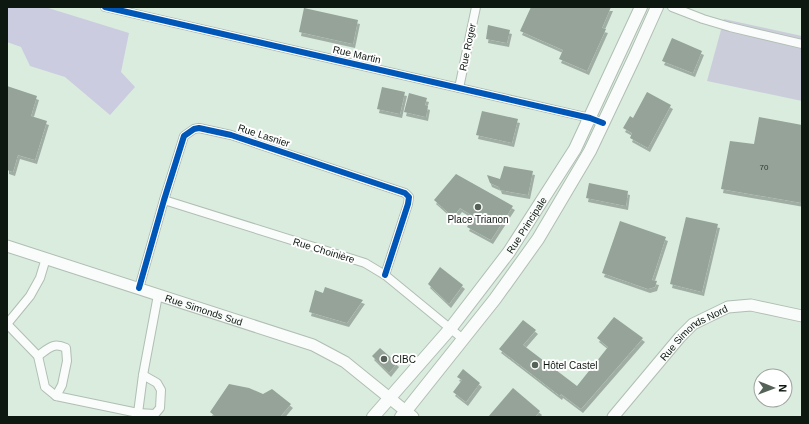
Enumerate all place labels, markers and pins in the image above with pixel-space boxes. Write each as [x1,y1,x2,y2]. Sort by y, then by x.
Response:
marker: Place Trianon [473,202,483,212]
place label: Place Trianon [447,214,509,225]
marker: CIBC [379,354,389,364]
place label: CIBC [392,354,416,365]
marker: Hôtel Castel [530,360,540,370]
place label: Hôtel Castel [543,360,597,371]

